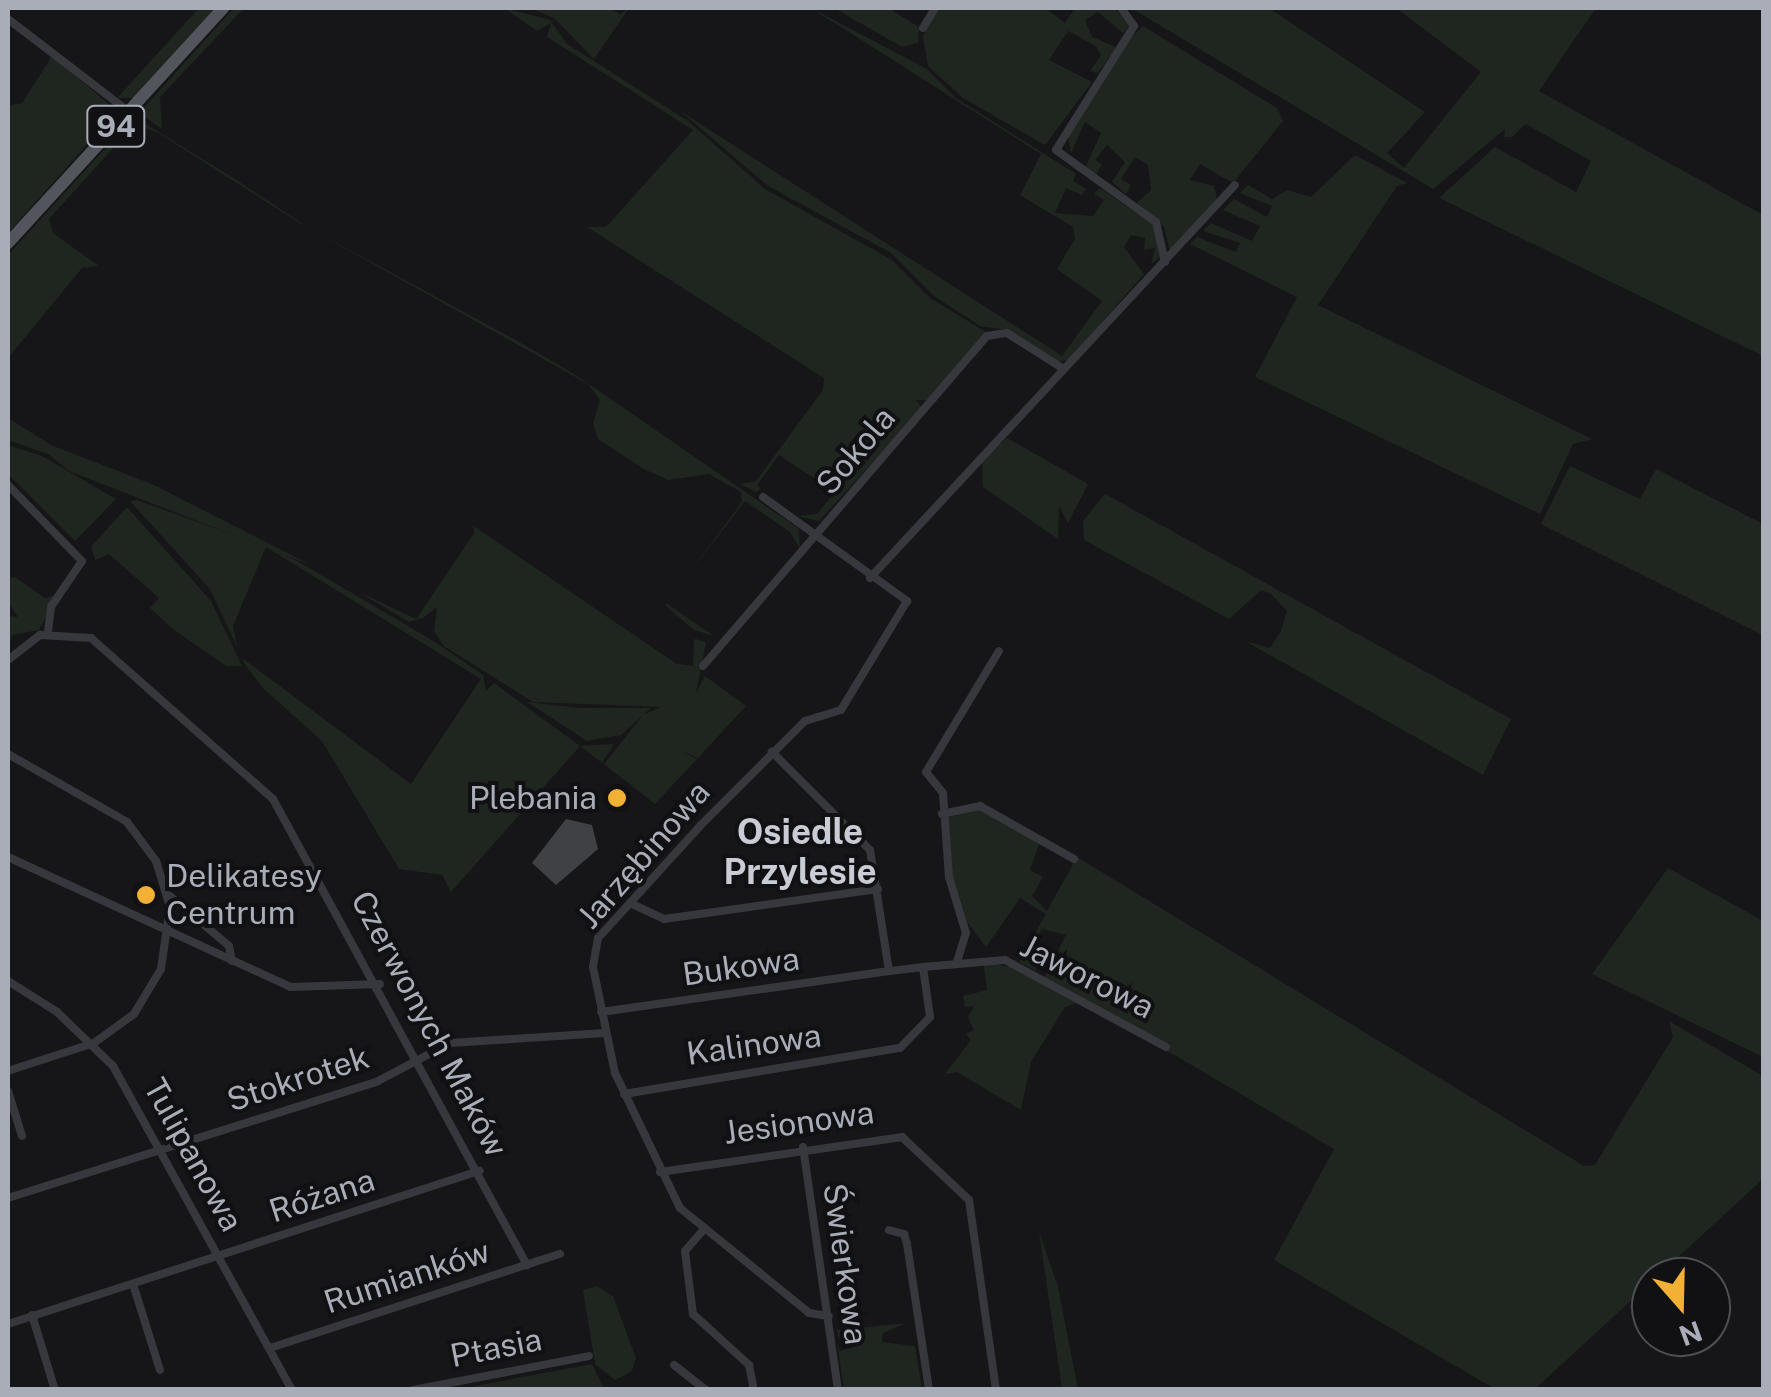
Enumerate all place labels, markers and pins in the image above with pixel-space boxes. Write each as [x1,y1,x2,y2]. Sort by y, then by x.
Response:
place label: Plebania [469,779,597,817]
marker: Plebania [606,787,628,809]
place label: Delikatesy Centrum [166,858,322,933]
marker: Delikatesy Centrum [135,884,157,906]

